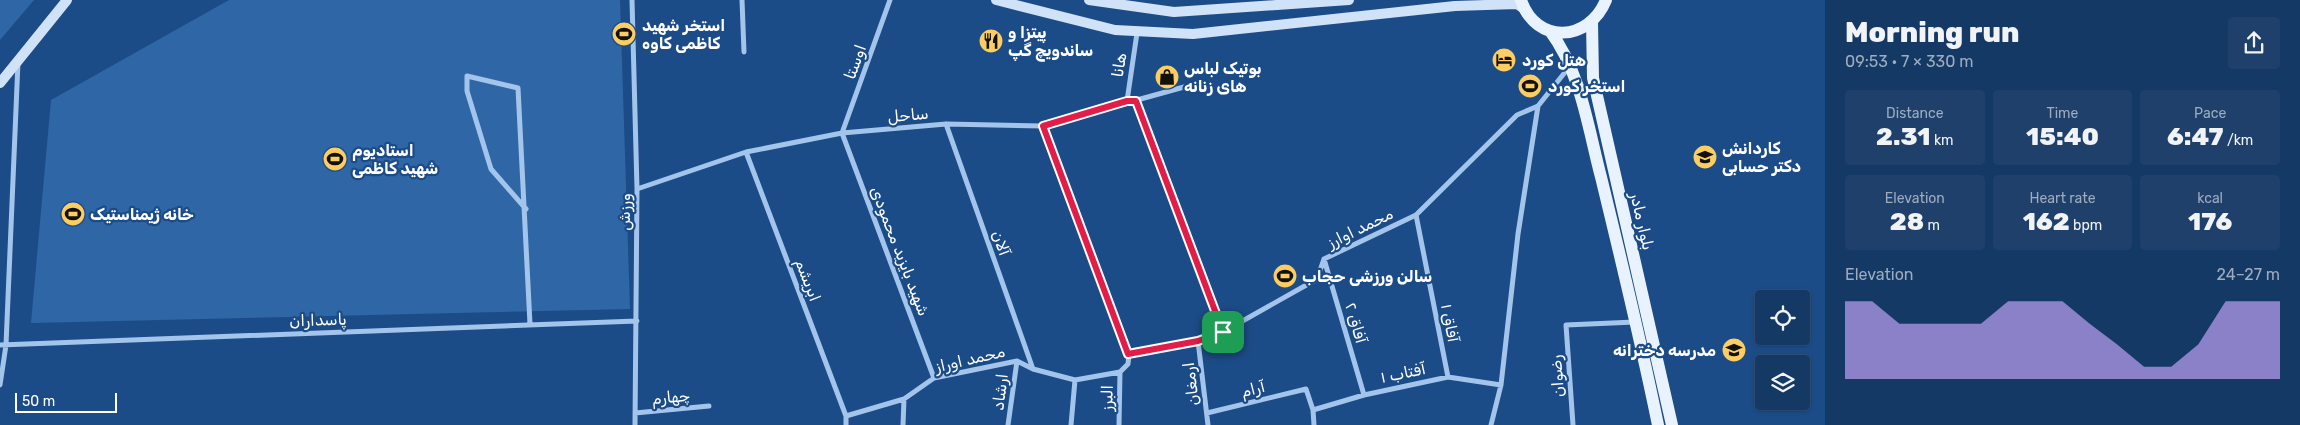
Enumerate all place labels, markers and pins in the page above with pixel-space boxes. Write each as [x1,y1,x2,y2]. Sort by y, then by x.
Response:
place label: استخر شهید کاظمی کاوه [642,16,725,53]
sports icon: استخر شهید کاظمی کاوه [611,21,637,47]
place label: پیتزا و ساندویچ گپ [1008,23,1093,62]
restaurant icon: پیتزا و ساندویچ گپ [978,28,1004,54]
hotel icon: هتل کورد [1491,47,1517,73]
place label: هتل کورد [1522,51,1586,70]
place label: بوتیک لباس های زنانه [1184,59,1262,96]
shop icon: بوتیک لباس های زنانه [1154,64,1180,90]
sports icon: استخر کورد [1517,73,1543,99]
place label: استخر کورد [1548,77,1625,96]
place label: کاردانش دکتر حسابی [1722,139,1801,176]
place label: استادیوم شهید کاظمی [352,141,438,178]
school or university icon: کاردانش دکتر حسابی [1692,144,1718,170]
sports icon: استادیوم شهید کاظمی [322,146,348,172]
sports icon: خانه ژیمناستیک [60,201,86,227]
place label: خانه ژیمناستیک [90,205,194,224]
sports icon: سالن ورزشی حجاب [1272,263,1298,289]
place label: سالن ورزشی حجاب [1302,267,1432,286]
pin [1202,311,1244,353]
school or university icon: مدرسه دخترانه [1721,337,1747,363]
place label: مدرسه دخترانه [1613,341,1716,360]

